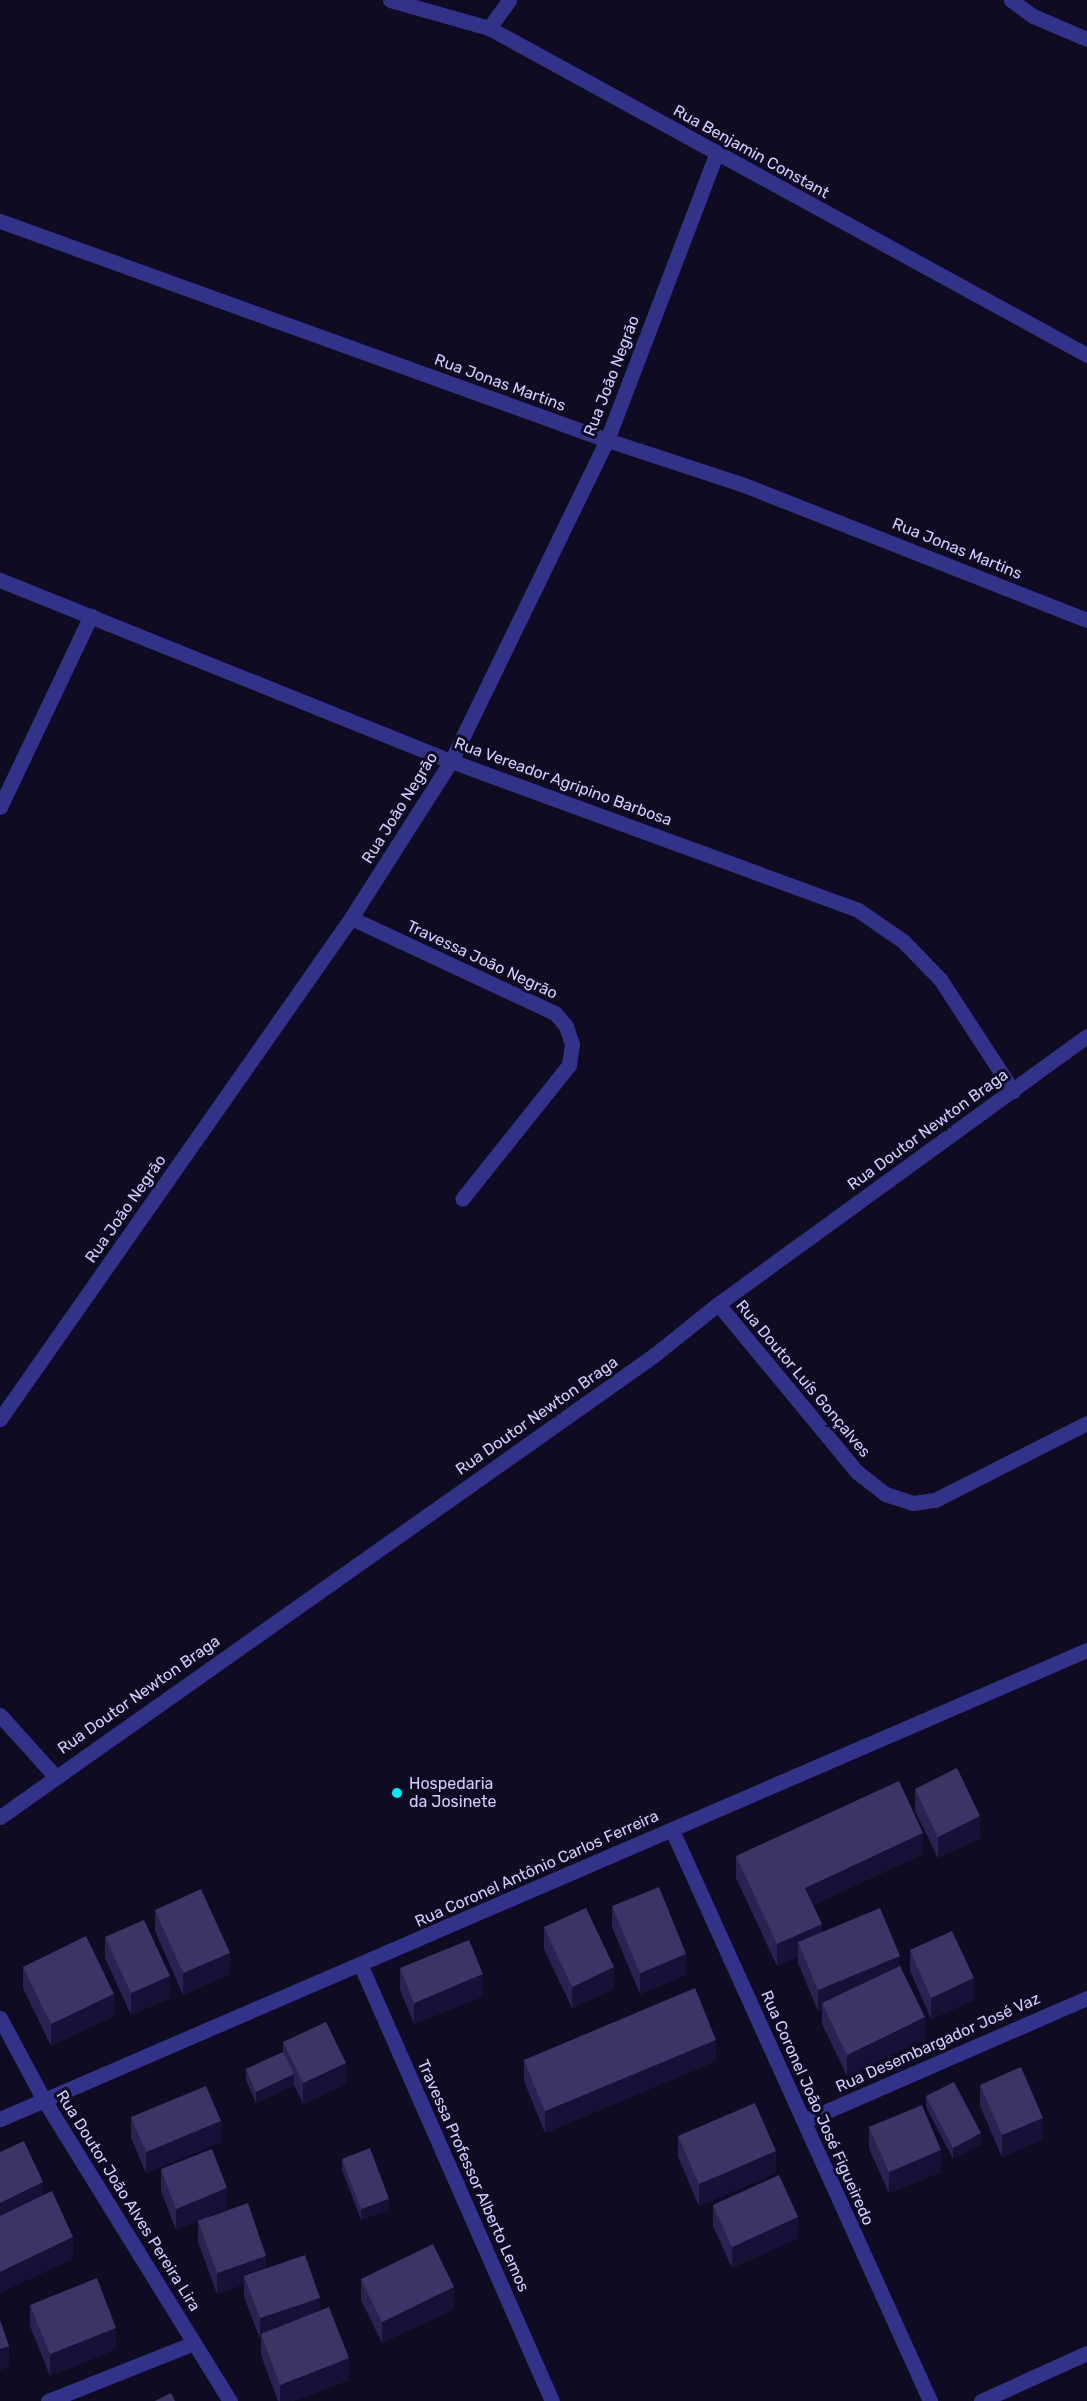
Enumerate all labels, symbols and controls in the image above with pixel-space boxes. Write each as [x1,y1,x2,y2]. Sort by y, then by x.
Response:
street label: Rua Benjamin Constant [670,101,832,203]
street label: Rua João Negrão [580,313,644,439]
street label: Rua Jonas Martins [432,350,568,416]
street label: Rua Jonas Martins [889,514,1025,584]
street label: Rua Vereador Agripino Barbosa [451,733,675,831]
street label: Rua João Negrão [358,749,442,867]
street label: Travessa João Negrão [404,917,560,1003]
street label: Rua Doutor Newton Braga [844,1065,1012,1195]
street label: Rua João Negrão [82,1151,170,1267]
street label: Rua Doutor Luís Gonçalves [732,1296,874,1462]
street label: Rua Doutor Newton Braga [452,1353,622,1479]
street label: Rua Doutor Newton Braga [54,1632,224,1758]
place label: Hospedaria da Josinete [409,1774,496,1812]
marker: Hospedaria da Josinete [390,1786,404,1800]
street label: Rua Coronel Antônio Carlos Ferreira [412,1806,662,1932]
street label: Rua Coronel João José Figueiredo [756,1988,878,2228]
street label: Rua Desembargador José Vaz [832,1989,1044,2097]
street label: Travessa Professor Alberto Lemos [413,2057,533,2295]
street label: Rua Doutor João Alves Pereira Lira [52,2087,204,2315]

